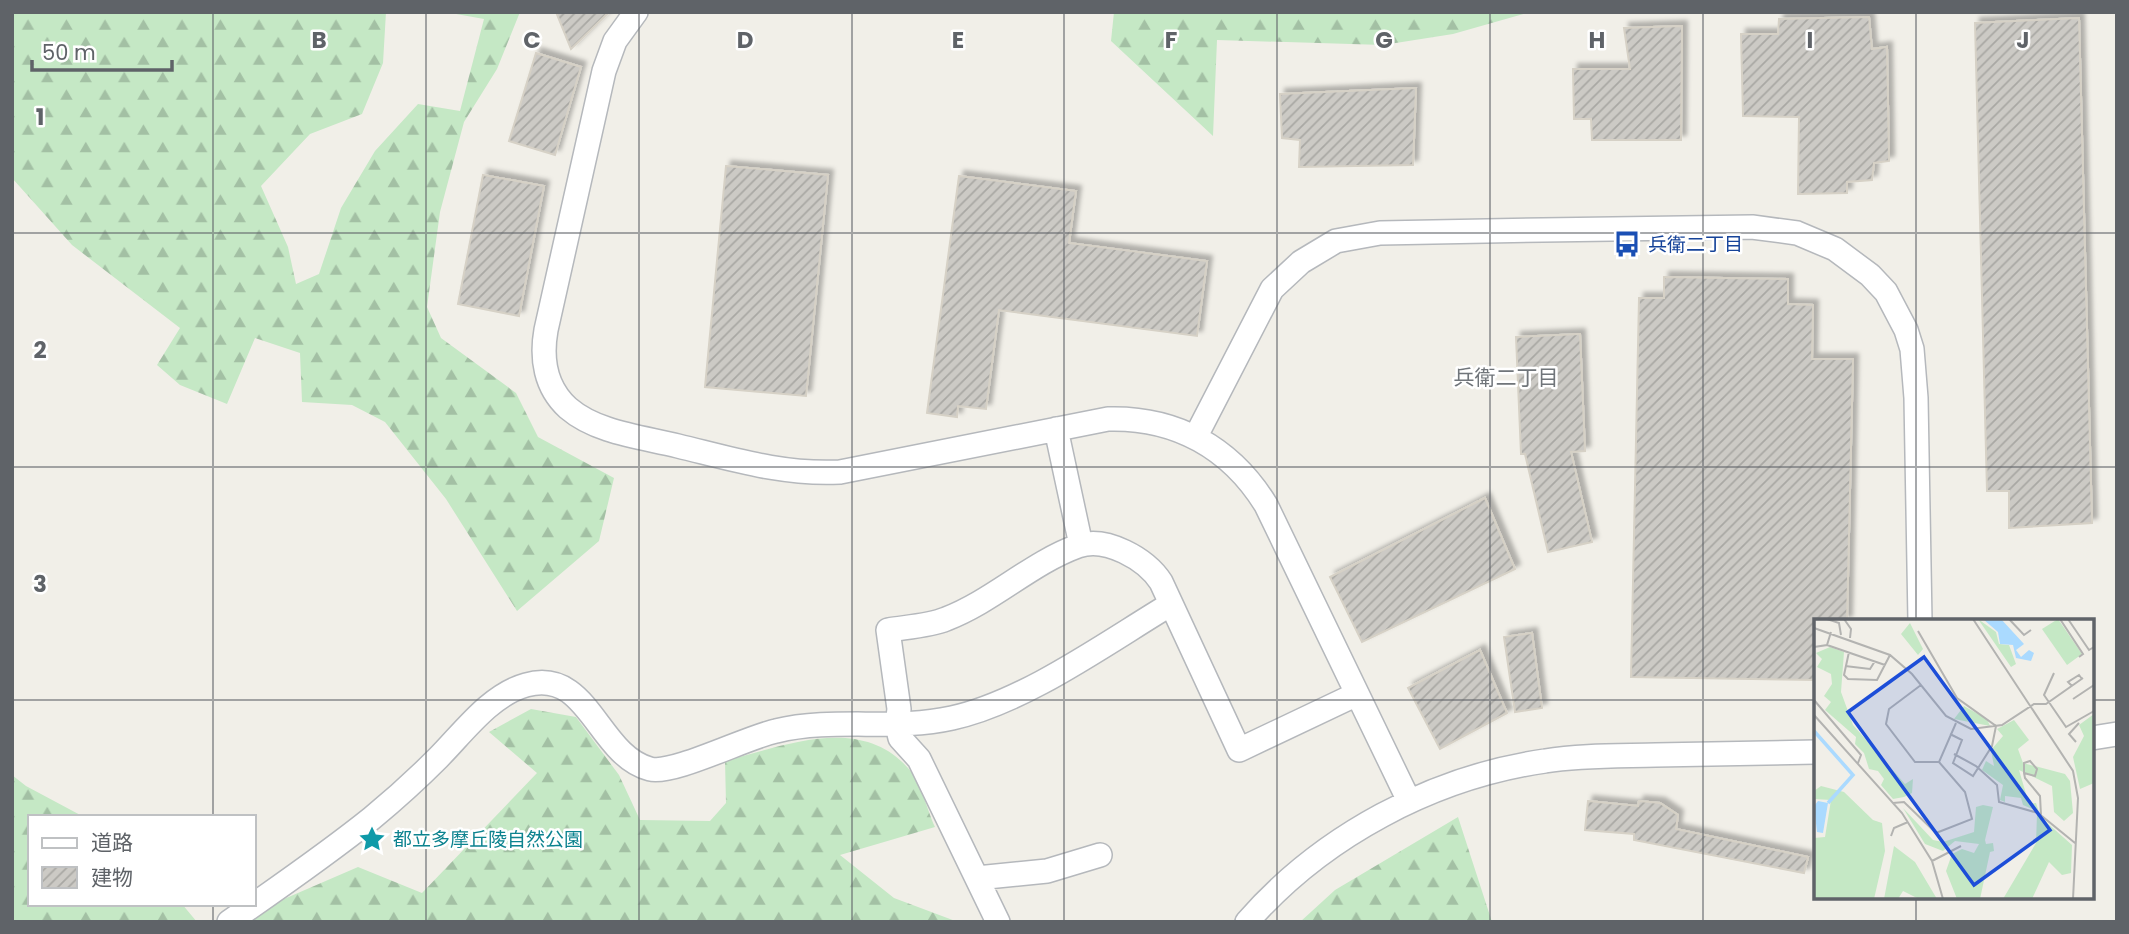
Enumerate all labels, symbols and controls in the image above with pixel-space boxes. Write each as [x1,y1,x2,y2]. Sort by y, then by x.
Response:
text: B [311,24,327,56]
text: C [523,24,541,56]
text: D [737,24,753,56]
text: E [952,24,964,56]
text: F [1165,24,1177,56]
text: G [1375,24,1393,56]
text: H [1589,24,1605,56]
text: I [1807,24,1813,56]
text: J [2016,24,2030,56]
scale bar [32,28,172,72]
text: 50 m [42,38,96,67]
text: 1 [36,101,44,133]
bus stop icon: 兵衛二丁目 [1612,229,1642,259]
place label: 兵衛二丁目 [1648,231,1743,258]
text: 2 [33,334,47,366]
district label: 兵衛二丁目 [1454,363,1559,392]
text: 3 [33,568,47,600]
inset map [1814,619,2094,899]
legend [28,815,256,906]
place icon: 都立多摩丘陵自然公園 [357,824,387,854]
place label: 都立多摩丘陵自然公園 [393,826,583,853]
text: 道路 [91,828,133,857]
text: 建物 [91,863,133,892]

